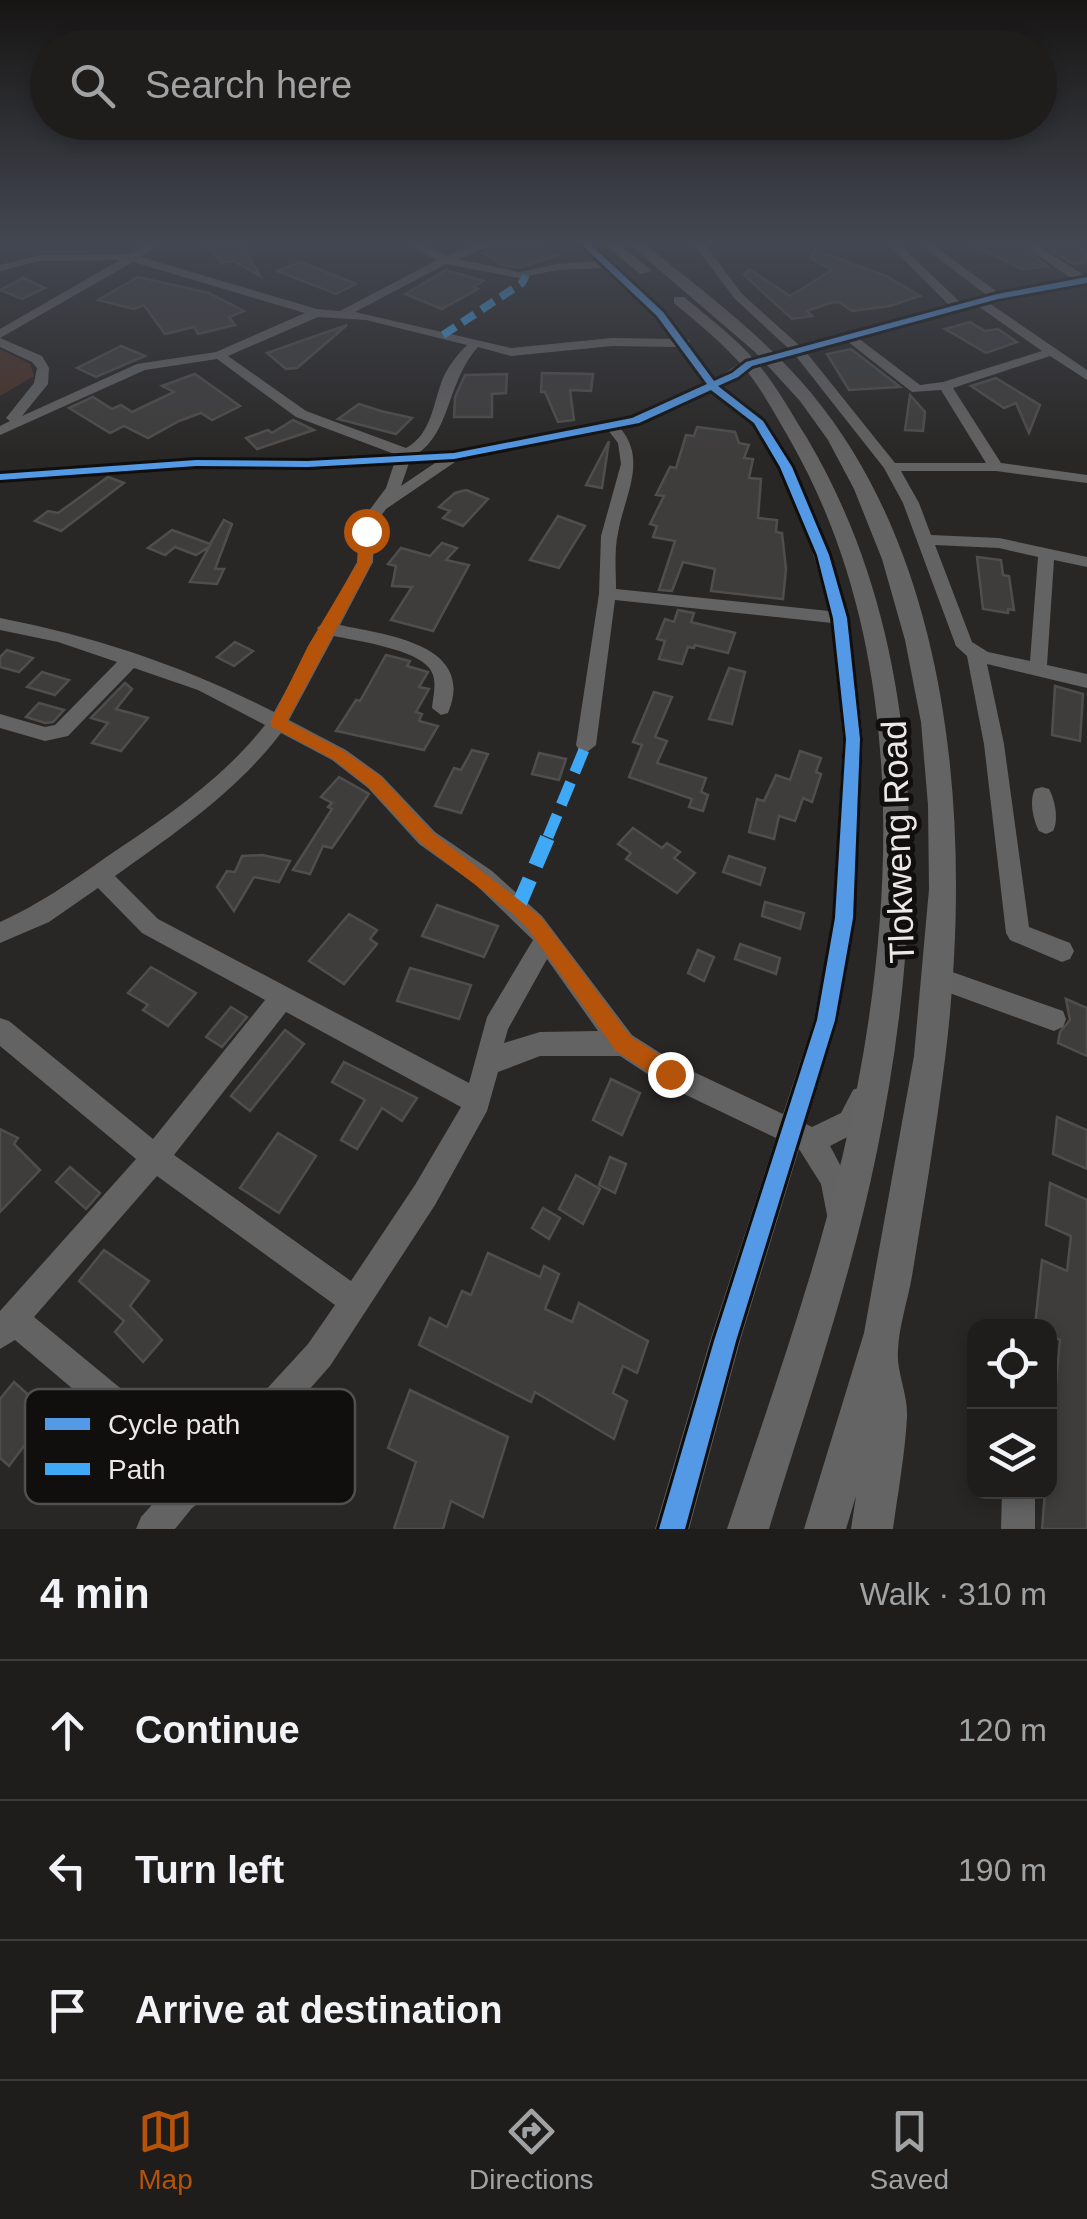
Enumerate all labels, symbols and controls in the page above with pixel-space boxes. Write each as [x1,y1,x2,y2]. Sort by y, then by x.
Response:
search box [30,30,1057,140]
icon: search [65,58,120,113]
text: Search here [145,64,352,106]
route start [344,509,390,555]
street label: Tlokweng Road [874,720,921,964]
route end [648,1052,694,1098]
map controls [967,1319,1057,1499]
button: locate [967,1319,1057,1409]
legend [25,1389,355,1504]
text: Cycle path [108,1409,240,1440]
button: layers [967,1409,1057,1499]
text: Path [108,1454,166,1485]
text: 4 min [40,1570,150,1617]
text: Walk · 310 m [860,1576,1047,1612]
icon: ahead [40,1703,95,1758]
text: Continue [135,1709,300,1751]
text: 120 m [958,1712,1047,1748]
icon: left [40,1843,95,1898]
text: Turn left [135,1849,284,1891]
text: 190 m [958,1852,1047,1888]
icon: arrive [40,1983,95,2038]
text: Arrive at destination [135,1989,502,2031]
tab: Map [138,2104,193,2196]
tab: Directions [469,2104,594,2196]
tab: Saved [870,2104,949,2196]

